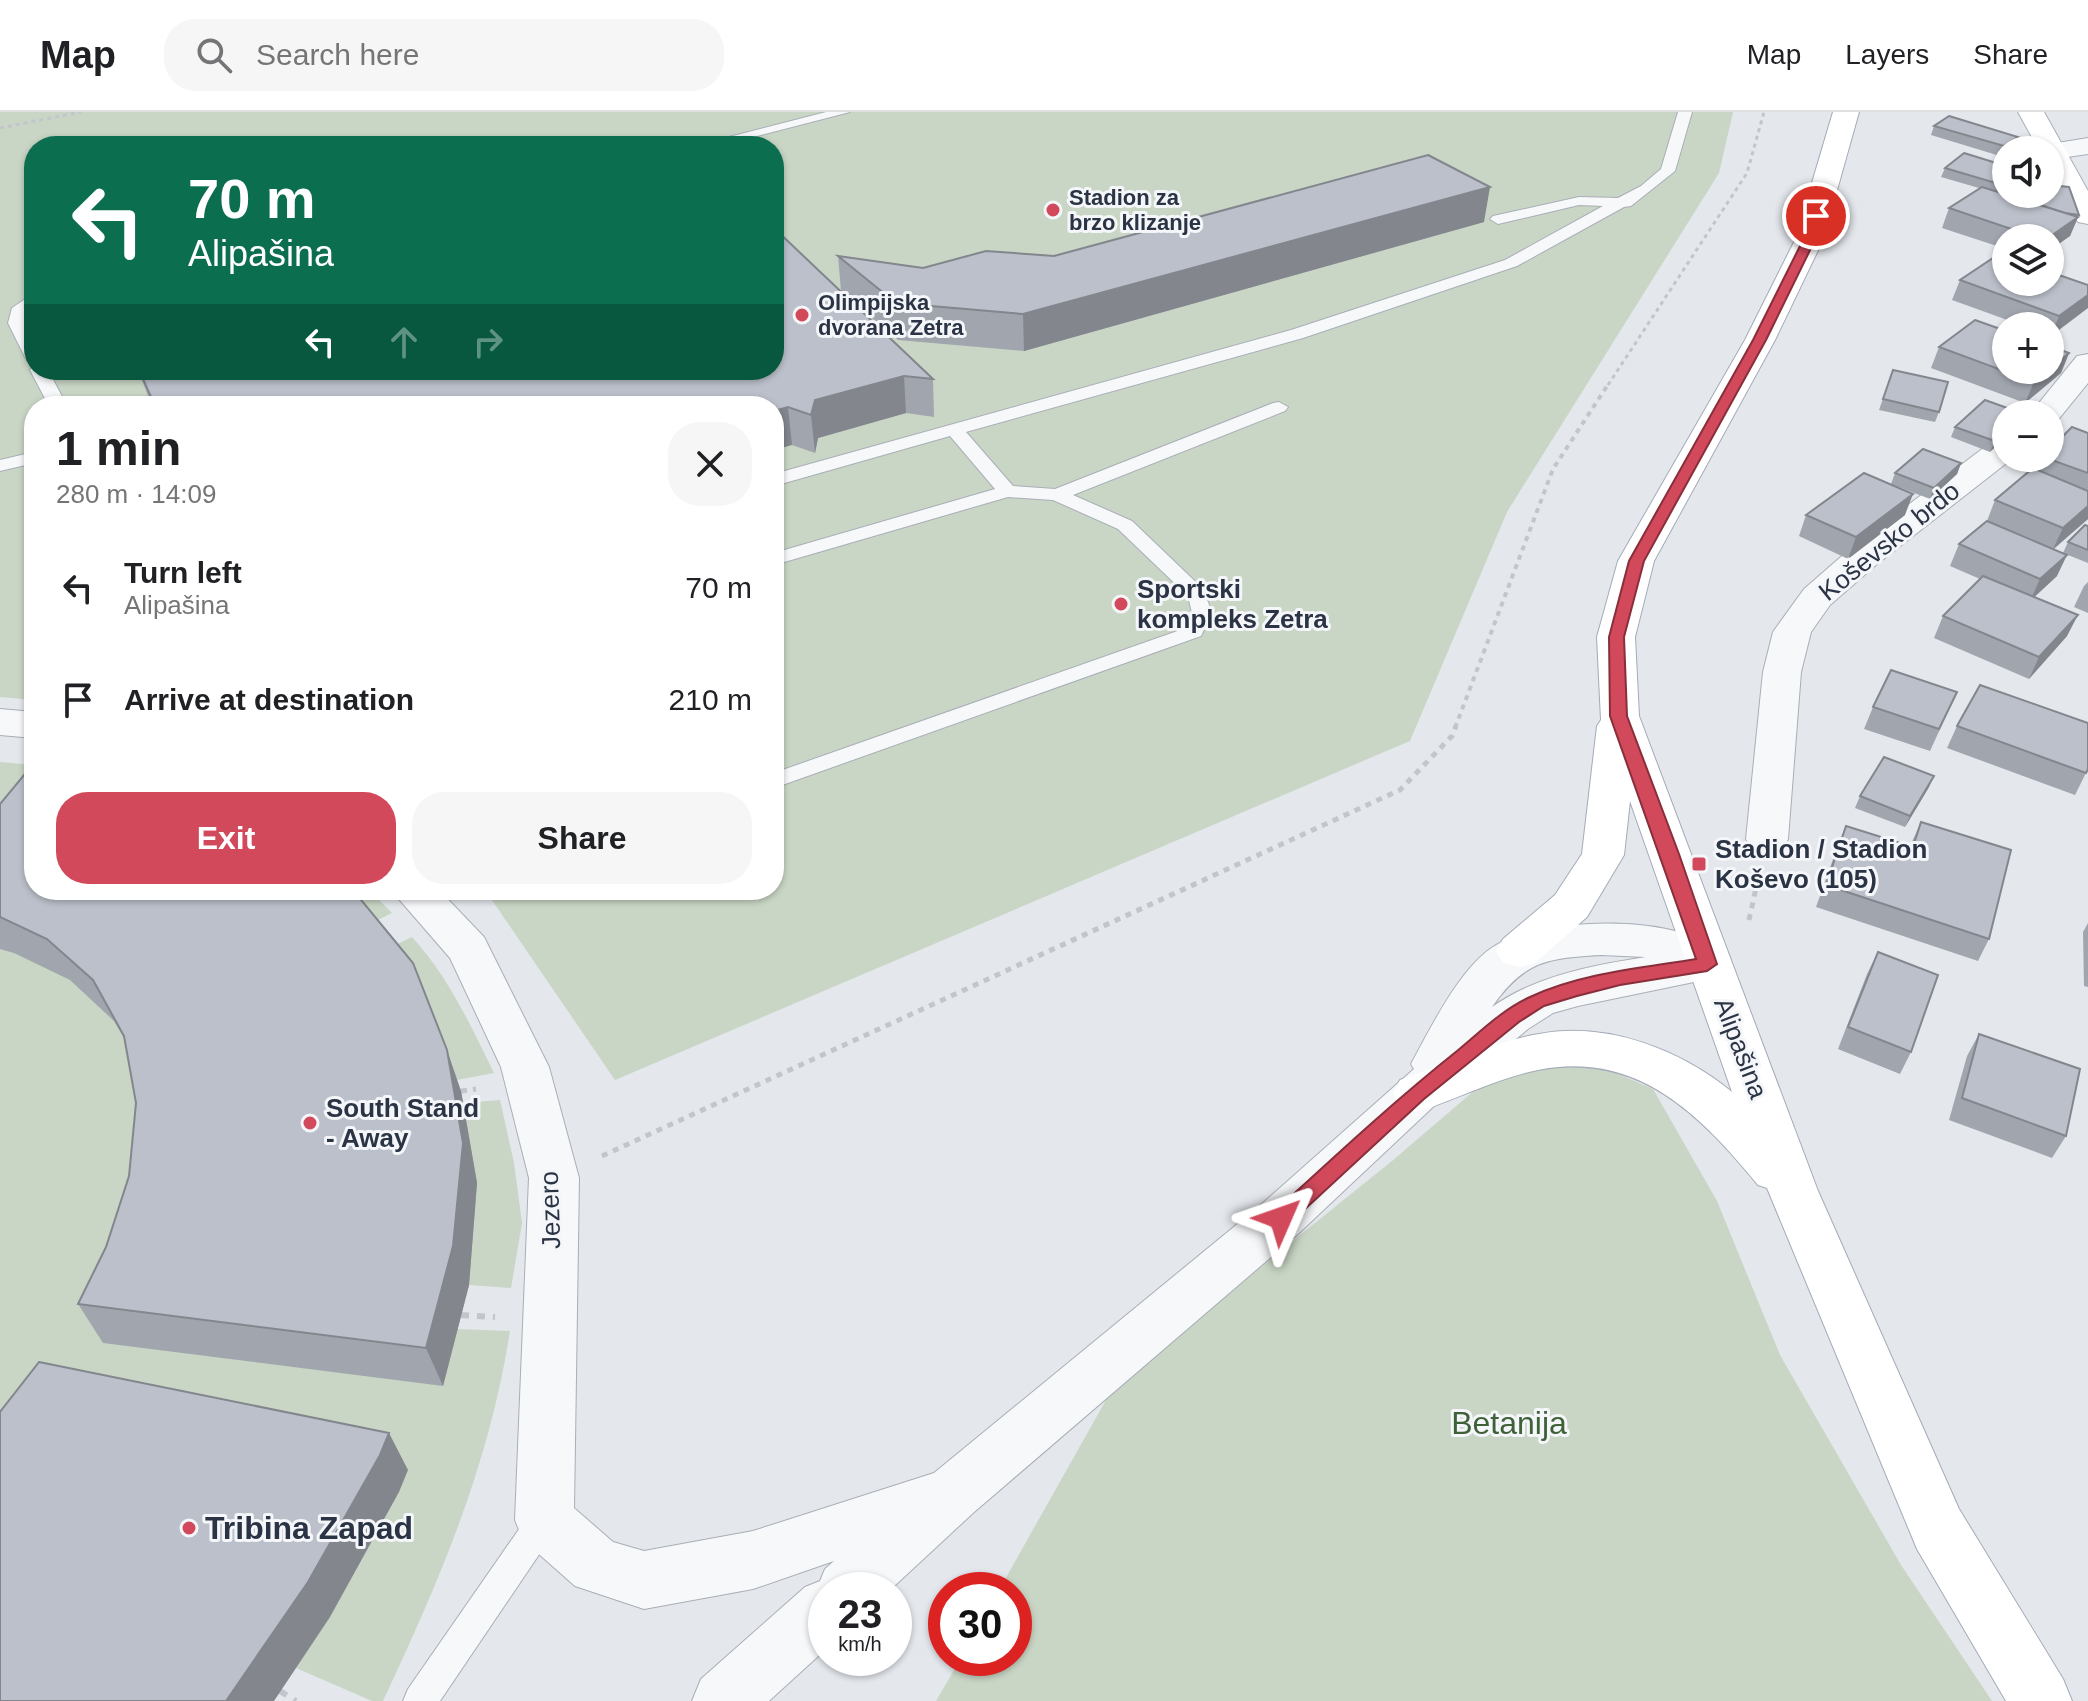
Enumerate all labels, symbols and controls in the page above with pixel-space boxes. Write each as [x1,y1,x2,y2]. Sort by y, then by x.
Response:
search box [164,19,724,91]
icon: search [192,33,236,77]
text: Map [40,34,116,76]
text: Search here [256,38,419,71]
text: Map [1747,39,1801,70]
text: Layers [1845,39,1929,70]
text: Share [1973,39,2048,70]
map controls [1992,136,2064,472]
button: sound [1992,136,2064,208]
text: 70 m [188,167,316,230]
icon: left [56,168,160,272]
pin [1782,182,1850,250]
place label: Stadion za brzo klizanje [1069,185,1201,235]
icon: arrive [1794,194,1838,238]
marker: Stadion za brzo klizanje [1044,201,1062,219]
button: layers [1992,224,2064,296]
text: Alipašina [188,233,334,274]
place label: Olimpijska dvorana Zetra [818,290,964,340]
marker: Olimpijska dvorana Zetra [793,306,811,324]
button: + [1992,312,2064,384]
icon: left [298,320,342,364]
icon: ahead [382,320,426,364]
icon: right [466,320,510,364]
button: − [1992,400,2064,472]
text: 1 min [56,422,181,475]
button: close [668,422,752,506]
street label: Koševsko brdo [1813,475,1965,607]
text: 280 m · 14:09 [56,479,216,509]
text: Turn left [124,556,242,589]
icon: left [56,566,100,610]
text: 70 m [685,571,752,604]
place label: Sportski kompleks Zetra [1137,574,1328,634]
text: Alipašina [124,590,230,620]
marker: Sportski kompleks Zetra [1112,595,1130,613]
icon: arrive [56,678,100,722]
text: Arrive at destination [124,683,414,716]
text: 210 m [669,683,752,716]
button: Exit [56,792,396,884]
button: Share [412,792,752,884]
place label: Stadion / Stadion Koševo (105) [1715,834,1927,894]
marker: Stadion / Stadion Koševo (105) [1690,855,1708,873]
street label: Alipašina [1708,993,1774,1103]
place label: South Stand - Away [326,1093,479,1153]
marker: South Stand - Away [301,1114,319,1132]
street label: Jezero [534,1170,566,1250]
position arrow [1239,1176,1323,1260]
park label: Betanija [1451,1405,1567,1441]
place label: Tribina Zapad [205,1510,413,1546]
marker: Tribina Zapad [180,1519,198,1537]
speed limit sign: 30 [928,1572,1032,1676]
text: 23 [838,1592,882,1636]
text: km/h [838,1633,882,1655]

